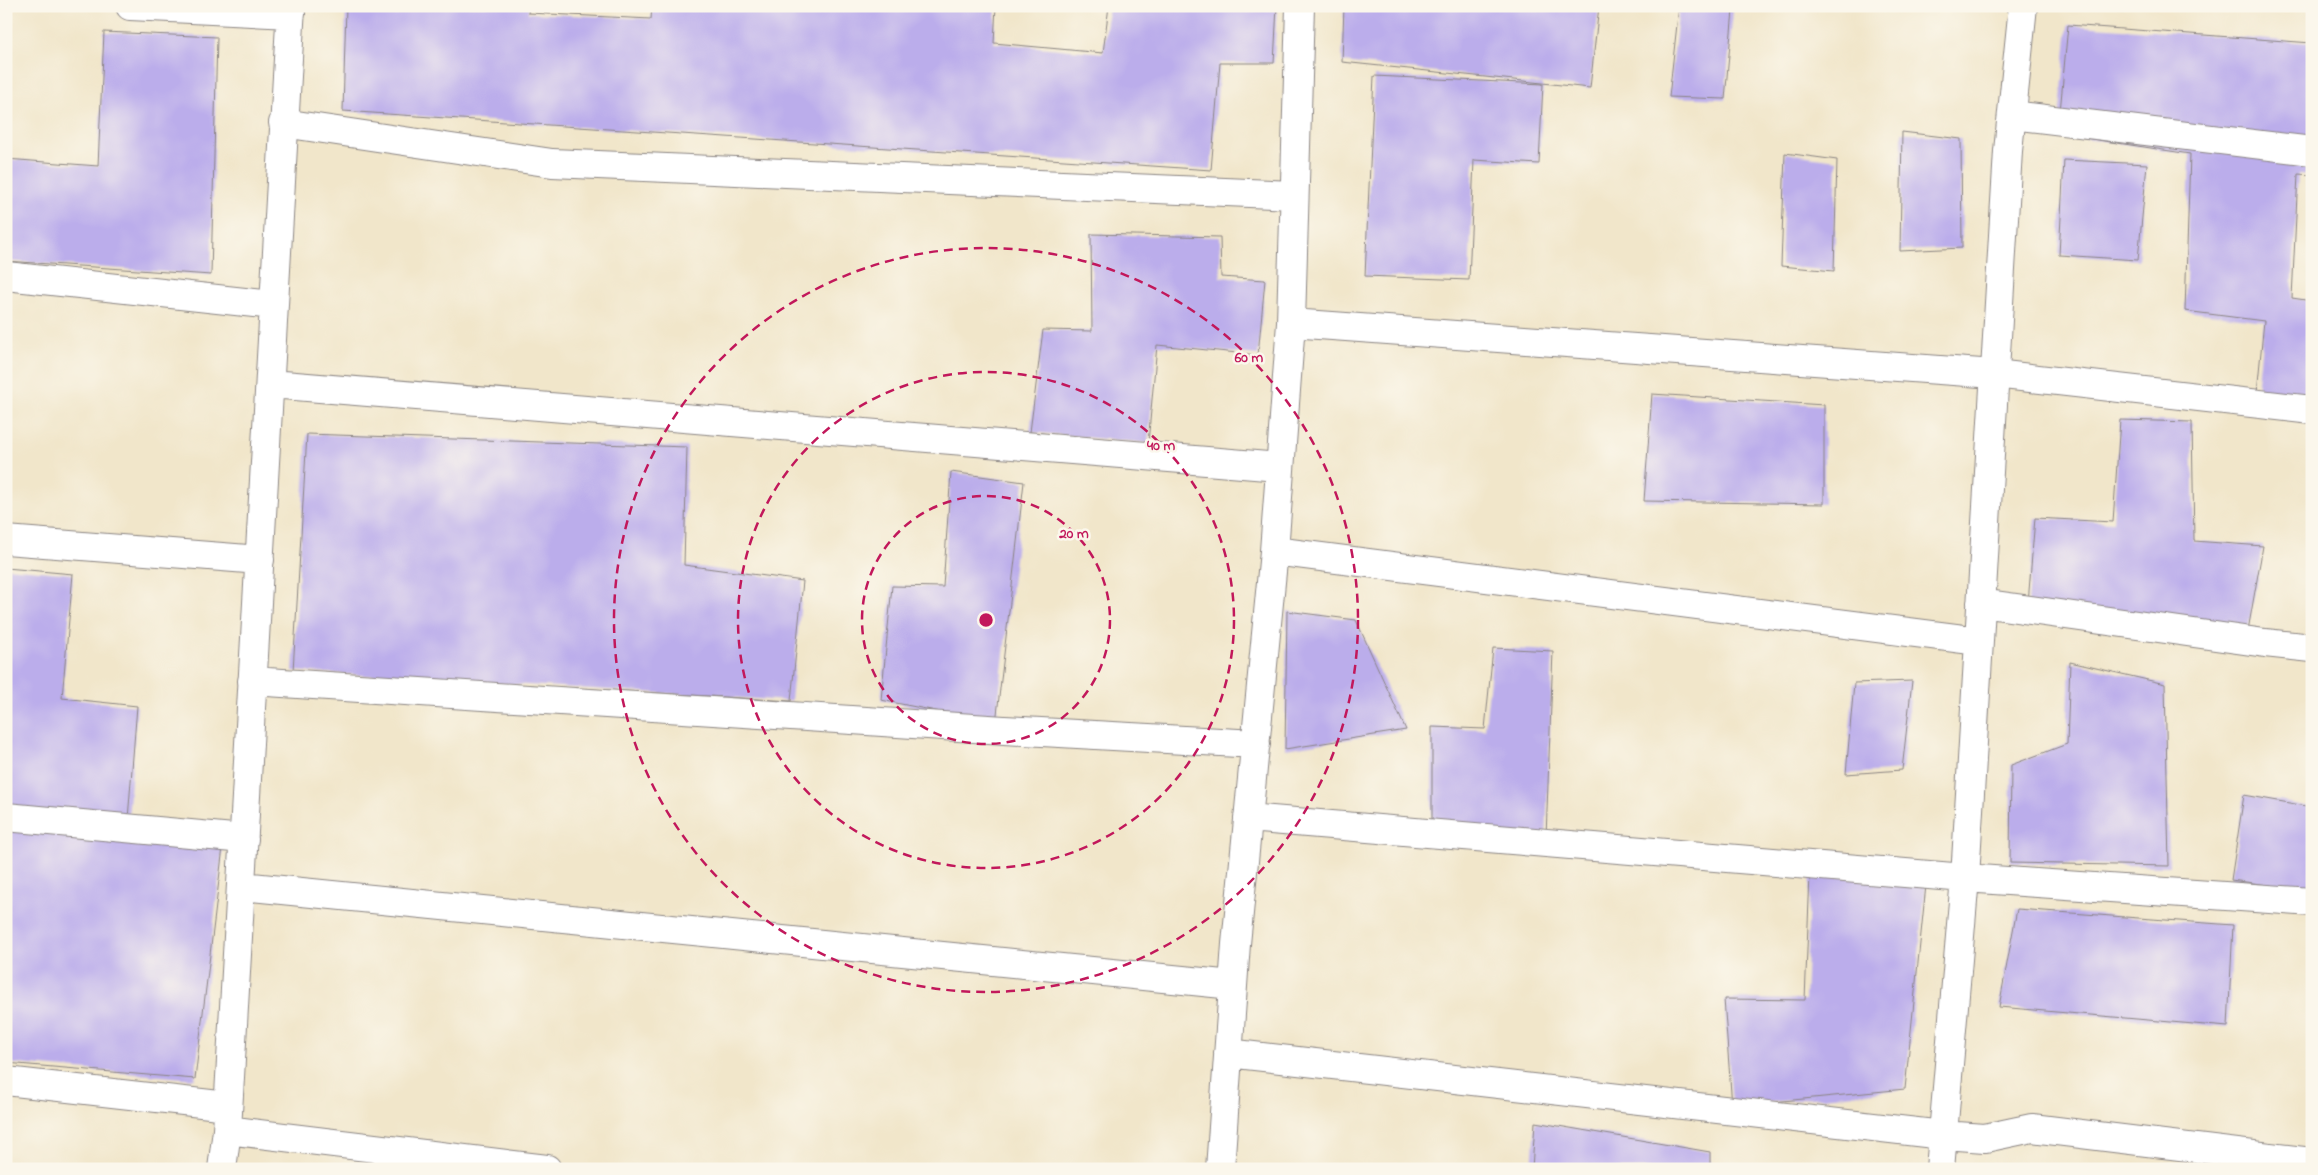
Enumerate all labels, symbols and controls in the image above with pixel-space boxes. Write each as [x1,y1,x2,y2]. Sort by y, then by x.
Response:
text: 60 m [1234,347,1264,369]
text: 40 m [1146,435,1175,457]
text: 20 m [1058,523,1089,545]
centre of rings [977,611,995,629]

